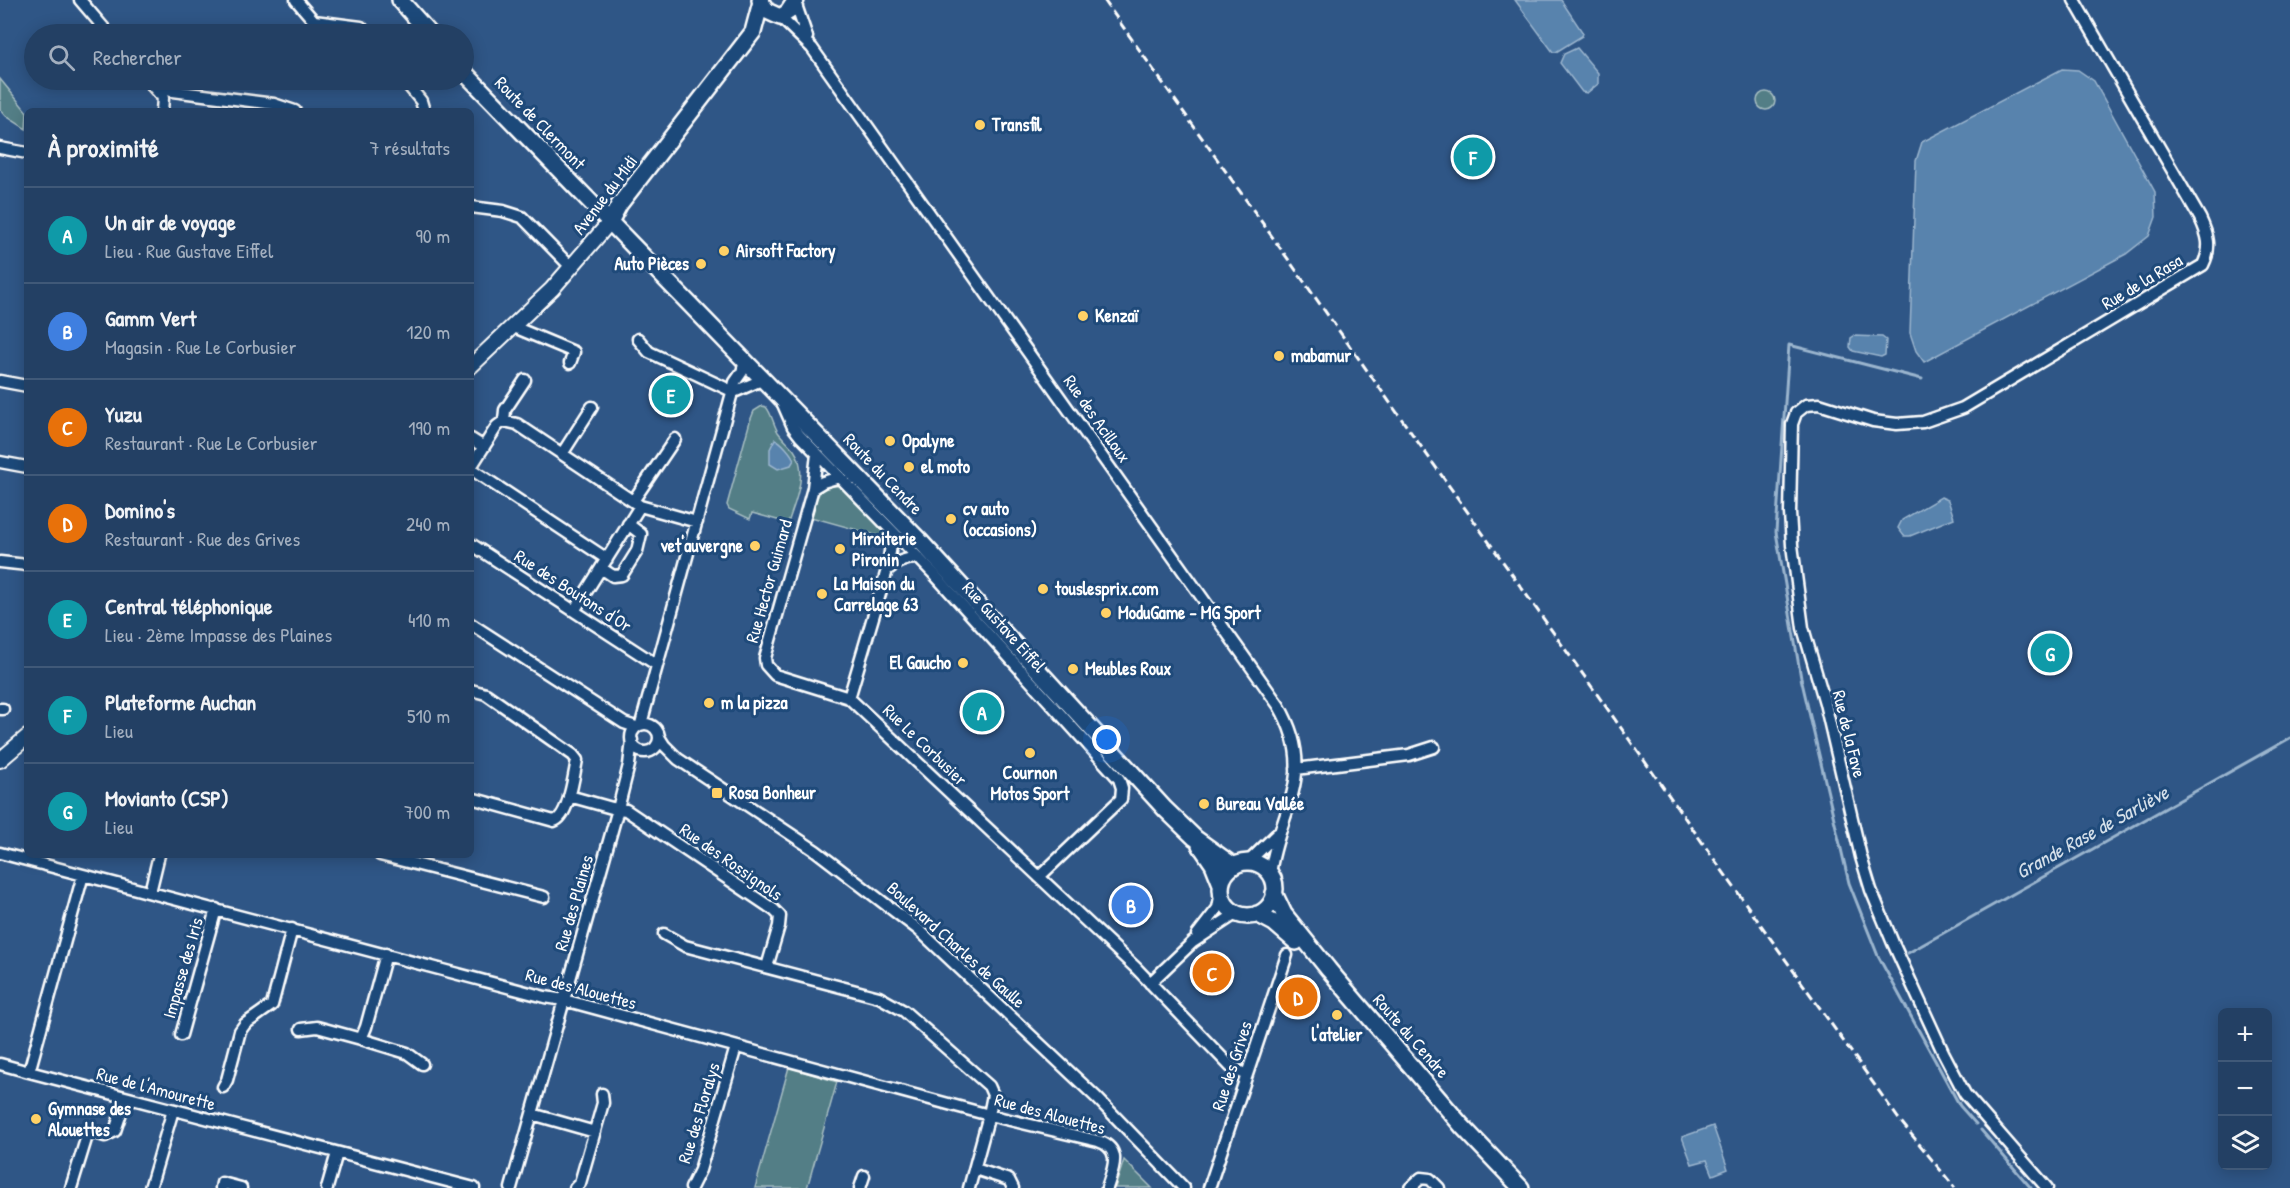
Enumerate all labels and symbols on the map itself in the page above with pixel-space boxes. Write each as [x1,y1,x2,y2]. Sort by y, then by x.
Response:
street label: Route de Clermont [489,70,592,175]
place label: Transfil [991,112,1043,137]
marker: Transfil [973,118,987,132]
pin: F [1454,134,1492,180]
street label: Avenue du Midi [566,150,643,240]
place label: Airsoft Factory [736,238,836,264]
marker: Airsoft Factory [717,244,731,258]
street label: Rue de la Rasa [2097,248,2187,316]
place label: Auto Pièces [614,251,689,276]
marker: Auto Pièces [694,257,708,271]
place label: Kenzaï [1095,303,1139,328]
marker: Kenzaï [1076,309,1090,323]
place label: mabamur [1291,343,1351,368]
marker: mabamur [1272,349,1286,363]
street label: Rue des Acilloux [1058,370,1137,468]
pin: E [652,372,690,418]
street label: Route du Cendre [838,427,929,520]
place label: Opalyne [902,428,955,454]
marker: Opalyne [883,434,897,448]
place label: el moto [921,454,971,479]
marker: el moto [902,460,916,474]
place label: cv auto (occasions) [963,496,1037,542]
marker: cv auto (occasions) [944,512,958,526]
street label: Rue Hector Guimard [739,516,798,645]
place label: Miroiterie Pironin [852,526,917,572]
place label: vet'auvergne [660,533,744,559]
marker: vet'auvergne [748,539,762,553]
marker: Miroiterie Pironin [833,542,847,556]
street label: Rue des Boutons d'Or [510,543,637,638]
place label: La Maison du Carrelage 63 [834,571,918,618]
street label: Rue Gustave Eiffel [957,576,1052,678]
place label: touslesprix.com [1054,576,1159,602]
marker: touslesprix.com [1036,582,1050,596]
marker: La Maison du Carrelage 63 [815,587,829,601]
place label: ModuGame - MG Sport [1118,600,1261,626]
marker: ModuGame - MG Sport [1099,606,1113,620]
pin: G [2030,630,2070,676]
place label: El Gaucho [889,650,952,675]
marker: El Gaucho [956,656,970,670]
place label: Meubles Roux [1085,656,1171,681]
marker: Meubles Roux [1066,662,1080,676]
street label: Rue de la Fave [1827,688,1872,780]
place label: m la pizza [721,690,789,716]
pin: A [962,690,1002,734]
marker: m la pizza [702,696,716,710]
street label: Rue Le Corbusier [878,698,973,791]
your location [1092,725,1121,754]
marker: Cournon Motos Sport [1023,746,1037,760]
place label: Cournon Motos Sport [991,760,1070,807]
water label: Grande Rase de Sarliève [2011,778,2174,885]
place label: Rosa Bonheur [729,780,816,805]
marker: Rosa Bonheur [710,786,724,800]
place label: Bureau Vallée [1216,791,1305,816]
marker: Bureau Vallée [1197,797,1211,811]
street label: Rue des Rossignols [675,817,788,906]
street label: Rue des Plaines [548,852,599,954]
street label: Boulevard Charles de Gaulle [882,876,1031,1014]
pin: B [1112,882,1150,928]
street label: Impasse des Iris [156,914,209,1021]
pin: C [1192,950,1232,996]
street label: Rue des Alouettes [523,962,639,1015]
pin: D [1278,974,1318,1020]
street label: Route du Cendre [1368,988,1455,1083]
marker: l'atelier [1330,1008,1344,1022]
street label: Rue des Grives [1205,1018,1258,1114]
place label: l'atelier [1311,1022,1363,1047]
street label: Rue des Floralys [671,1059,726,1166]
street label: Rue de l'Amourette [94,1061,218,1116]
street label: Rue des Alouettes [992,1087,1108,1140]
place label: Gymnase des Alouettes [48,1096,131,1142]
marker: Gymnase des Alouettes [29,1112,43,1126]

